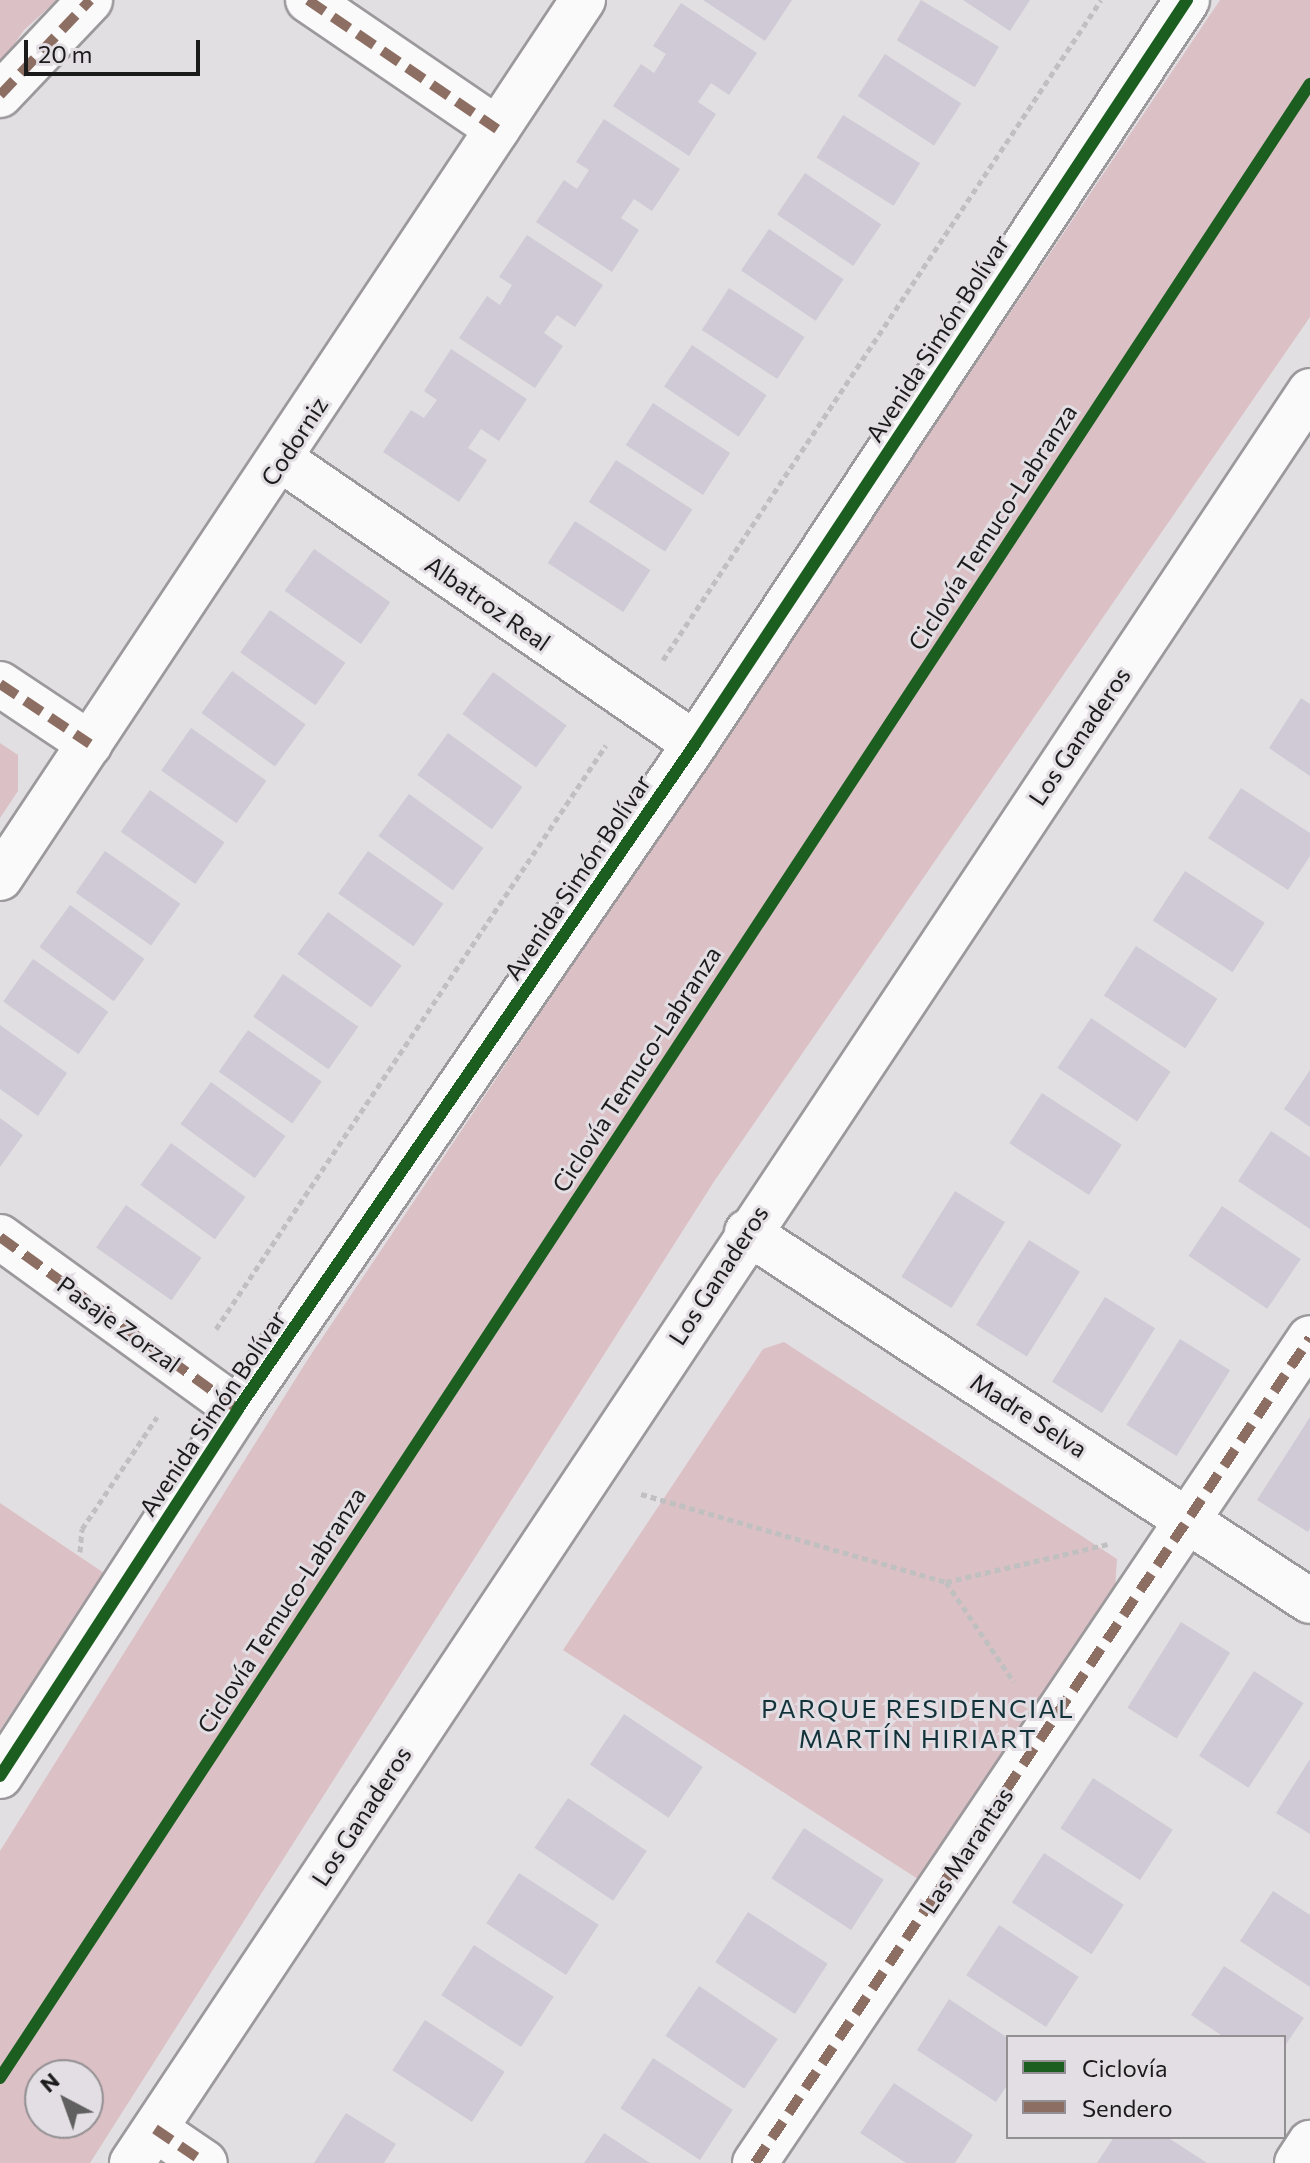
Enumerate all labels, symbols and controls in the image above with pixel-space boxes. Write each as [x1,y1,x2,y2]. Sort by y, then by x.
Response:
scale bar [28,24,204,74]
text: 20 m [38,39,92,68]
street label: Avenida Simón Bolívar [859,229,1015,447]
street label: Codorniz [255,391,333,491]
street label: Ciclovía Temuco-Labranza [902,399,1082,655]
street label: Albatroz Real [420,549,556,657]
street label: Los Ganaderos [1022,661,1136,811]
street label: Avenida Simón Bolívar [498,769,656,985]
street label: Ciclovía Temuco-Labranza [546,941,726,1197]
street label: Los Ganaderos [662,1200,774,1350]
street label: Pasaje Zorzal [52,1270,186,1378]
street label: Avenida Simón Bolívar [133,1305,291,1521]
street label: Madre Selva [965,1367,1093,1463]
street label: Ciclovía Temuco-Labranza [191,1482,371,1738]
district label: PARQUE RESIDENCIAL MARTÍN HIRIART [761,1692,1075,1754]
street label: Los Ganaderos [305,1741,417,1891]
street label: Las Marantas [913,1781,1019,1919]
legend [1006,2035,1286,2139]
text: Ciclovía [1082,2053,1168,2082]
north arrow [24,2059,104,2139]
text: N [34,2066,64,2098]
text: Sendero [1082,2093,1173,2122]

